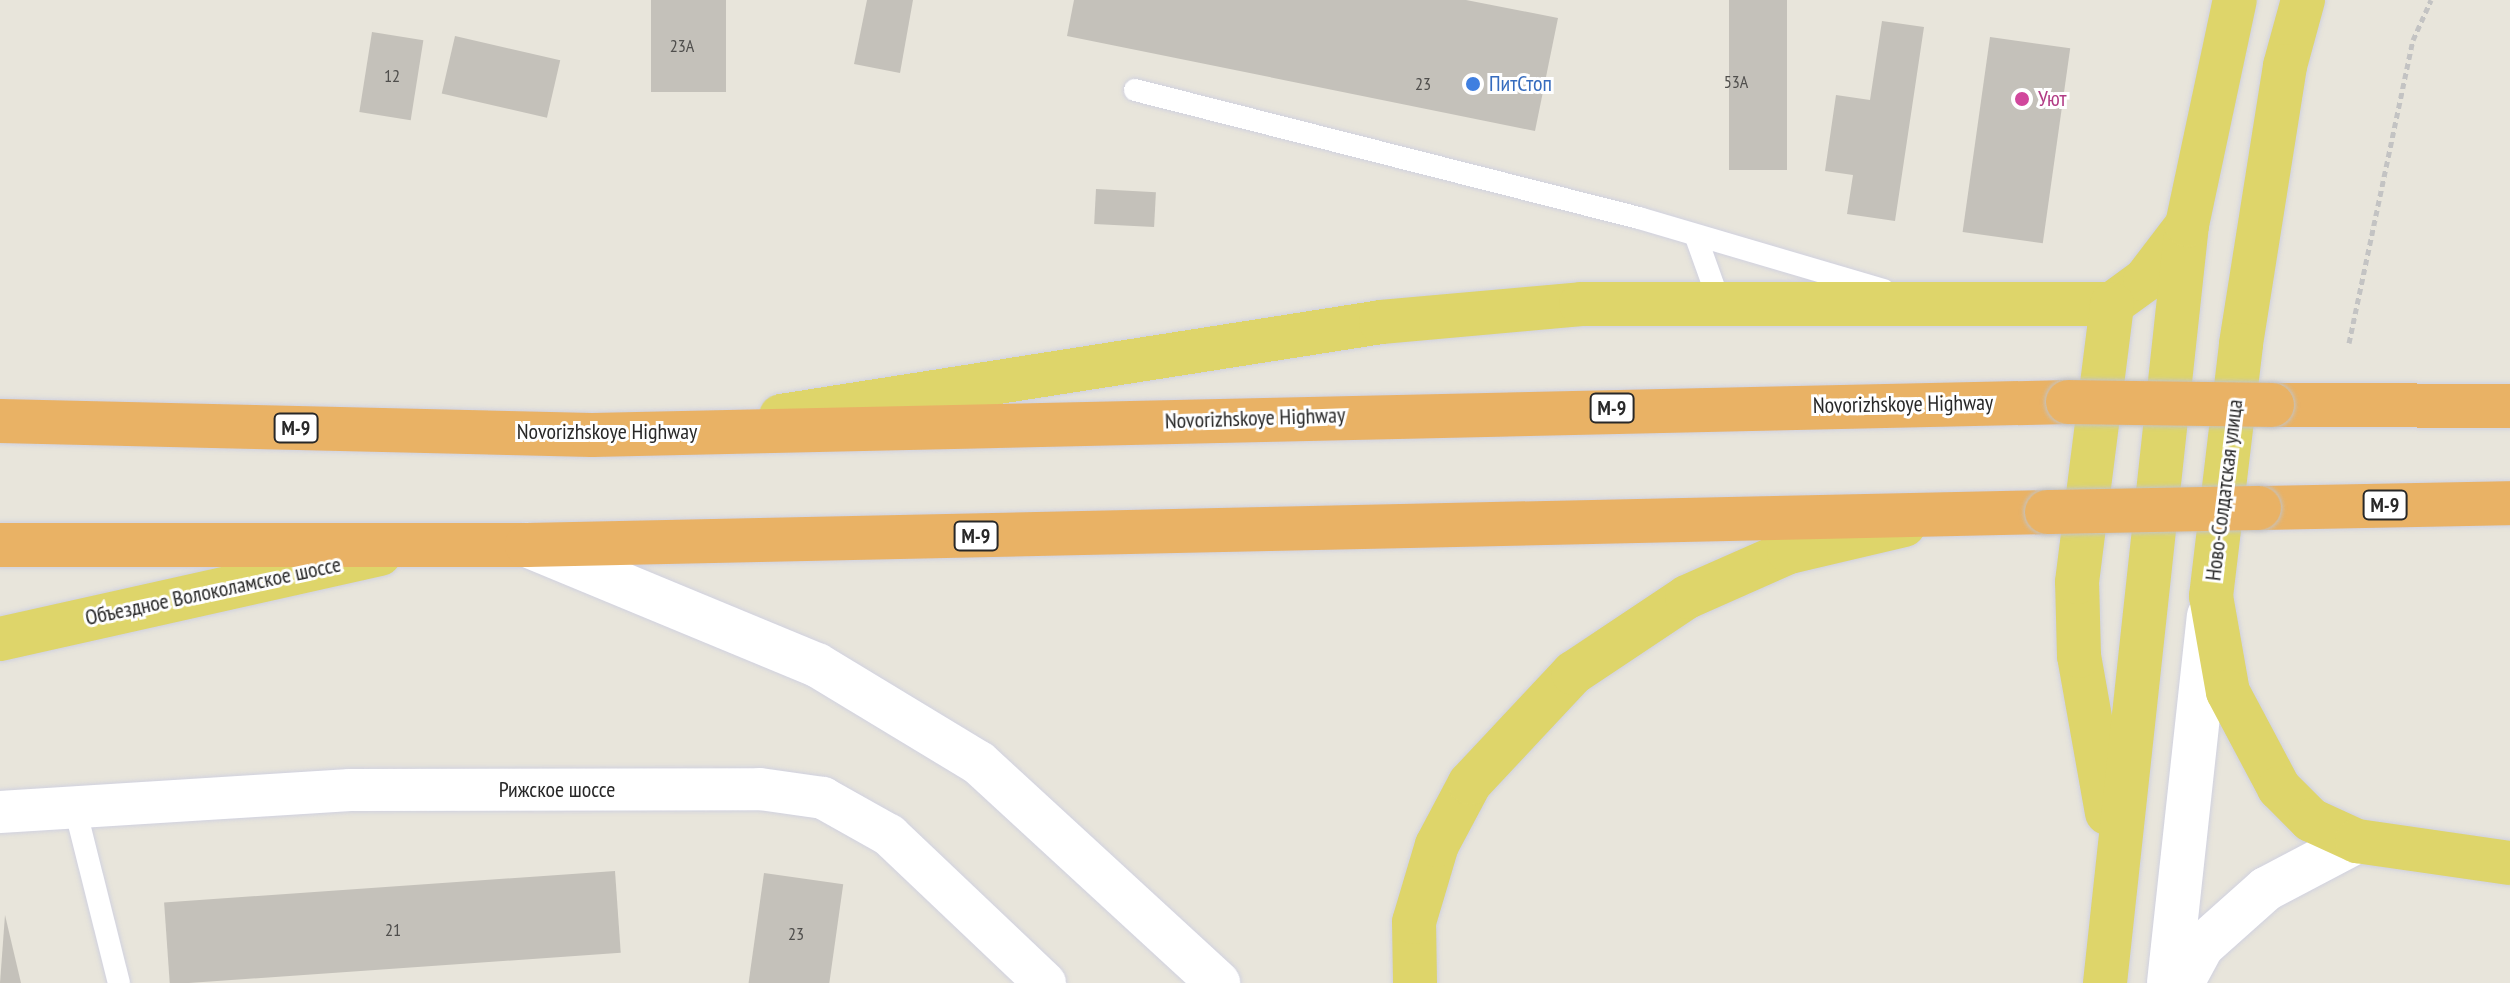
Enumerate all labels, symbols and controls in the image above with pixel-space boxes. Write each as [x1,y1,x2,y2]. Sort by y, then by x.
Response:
house number: 23А [670,35,694,57]
house number: 12 [384,65,400,87]
place label: ПитСтоп [1489,71,1552,97]
house number: 53А [1724,71,1748,93]
house number: 23 [1415,73,1431,95]
marker: ПитСтоп [1464,75,1482,93]
place label: Уют [2038,86,2067,112]
marker: Уют [2013,90,2031,108]
street label: Novorizhskoye Highway [1813,389,1993,419]
road number: М-9 [1588,392,1636,424]
street label: Ново-Солдатская улица [2200,398,2248,582]
street label: Novorizhskoye Highway [1164,402,1346,434]
road number: М-9 [272,412,320,444]
street label: Novorizhskoye Highway [517,419,697,445]
road number: М-9 [2361,489,2409,521]
road number: М-9 [952,520,1000,552]
street label: Объездное Волоколамское шоссе [83,551,343,631]
street label: Рижское шоссе [499,777,615,803]
house number: 21 [385,919,401,941]
house number: 23 [788,923,804,945]

